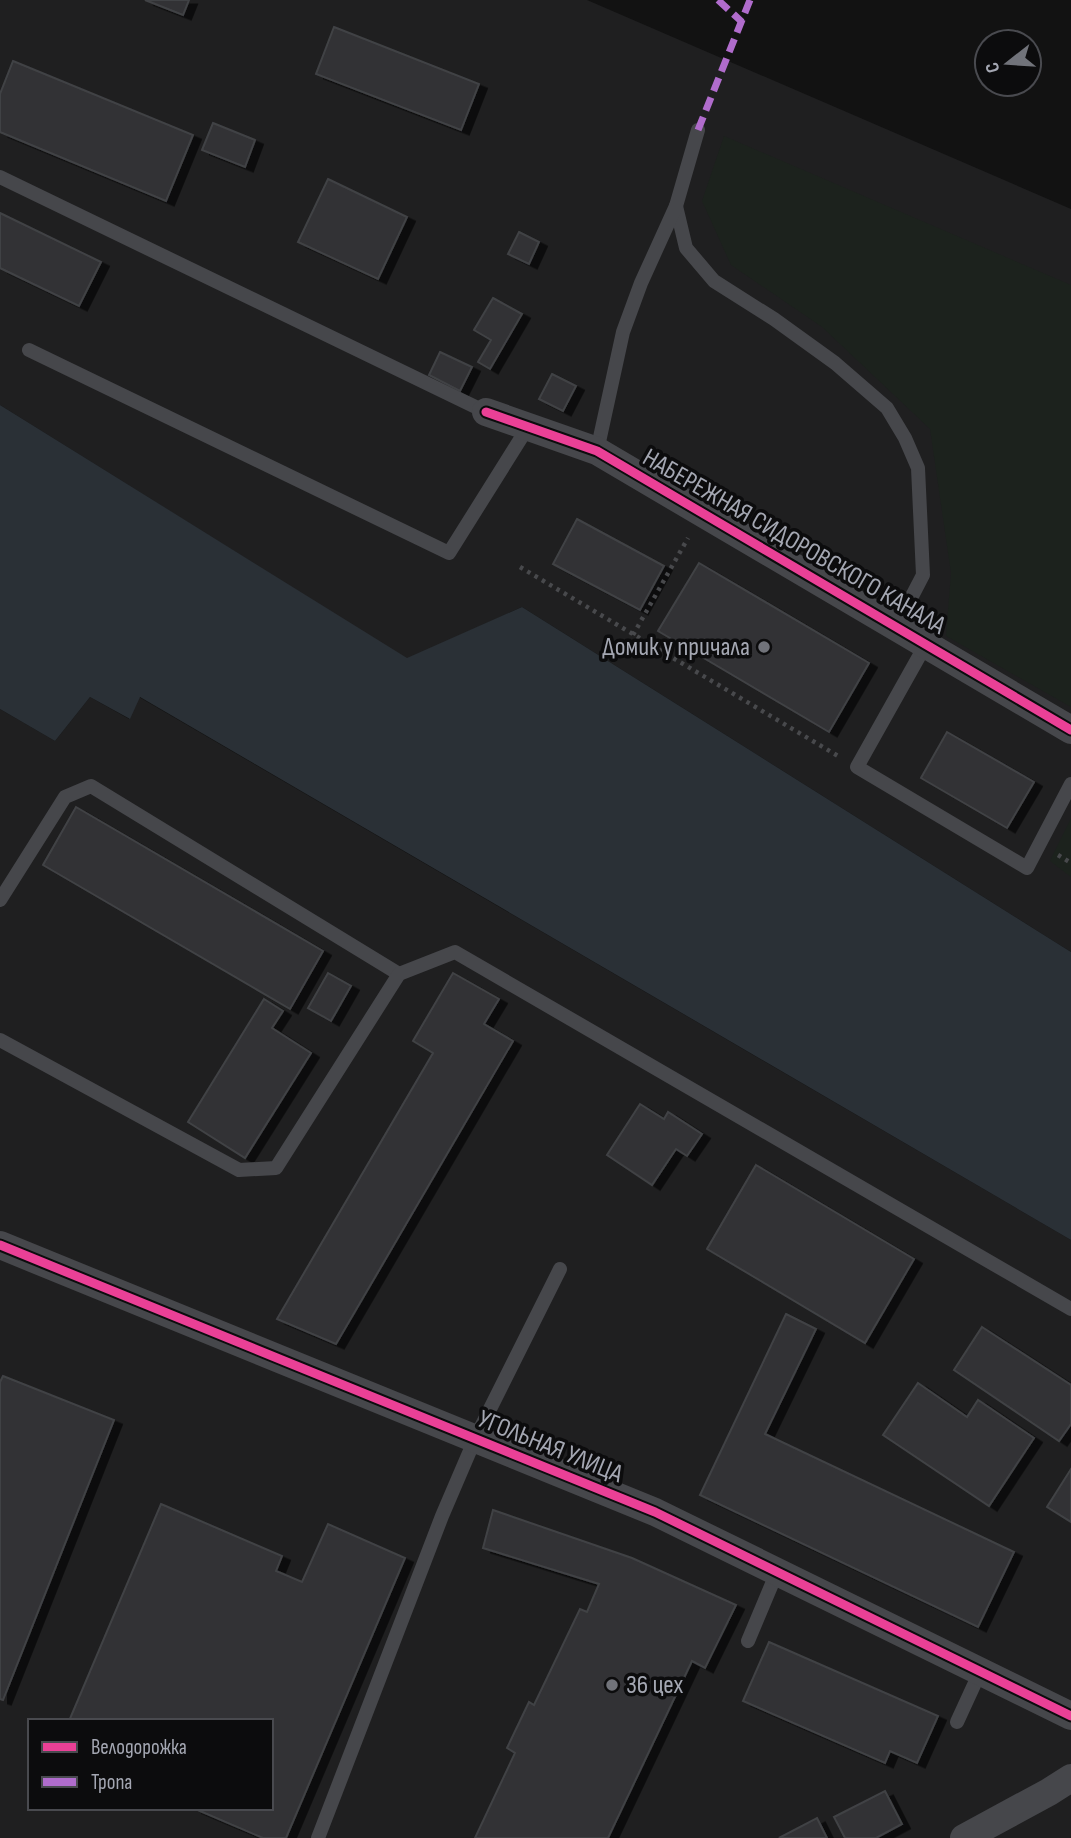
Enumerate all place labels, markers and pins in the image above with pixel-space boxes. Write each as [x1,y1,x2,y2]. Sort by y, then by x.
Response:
place label: Домик у причала [602,632,750,663]
marker: Домик у причала [756,639,772,655]
place label: 36 цех [626,1670,684,1701]
marker: 36 цех [604,1677,620,1693]

